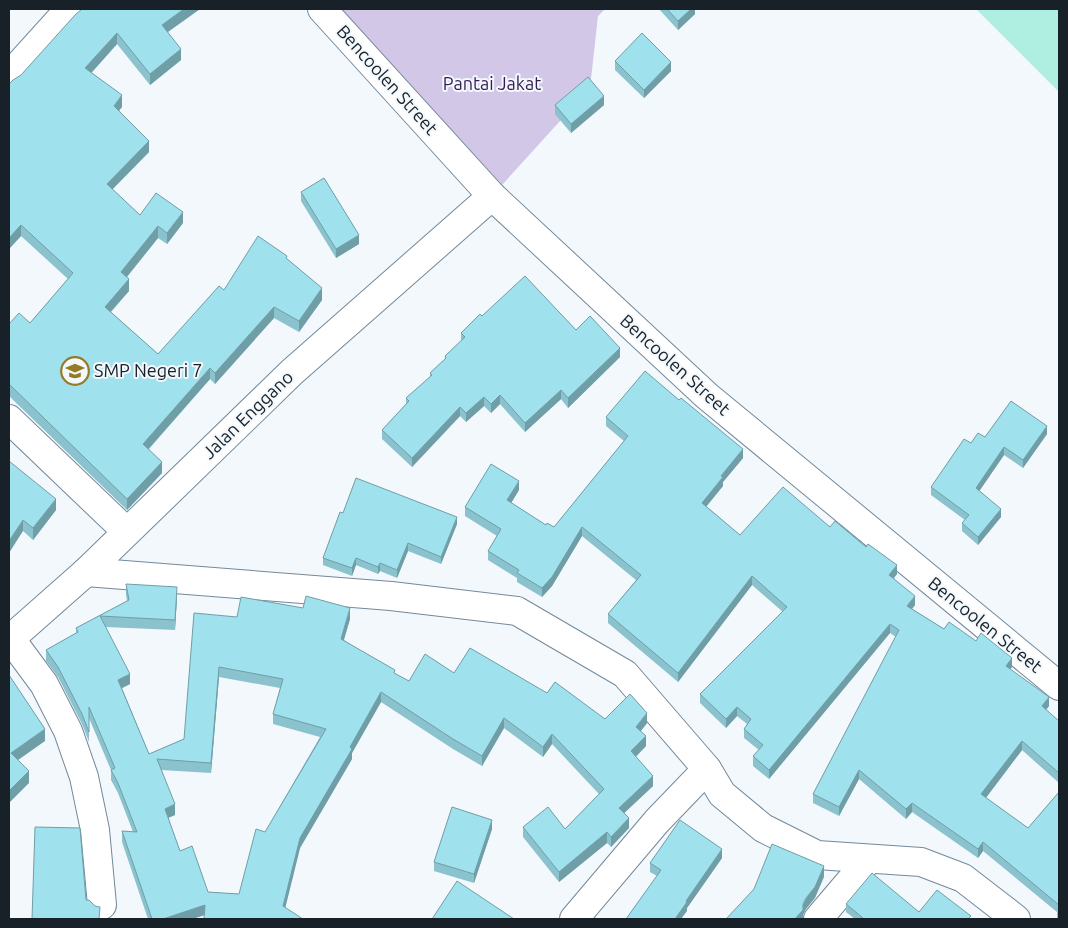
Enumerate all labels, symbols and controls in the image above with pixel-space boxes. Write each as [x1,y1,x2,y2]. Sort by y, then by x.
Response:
street label: Bencoolen Street [333,20,442,138]
park label: Pantai Jakat [443,73,541,93]
street label: Bencoolen Street [617,310,735,419]
school or university icon: SMP Negeri 7 [60,356,90,386]
place label: SMP Negeri 7 [94,360,203,380]
street label: Jalan Enggano [198,366,297,462]
street label: Bencoolen Street [925,572,1046,676]

